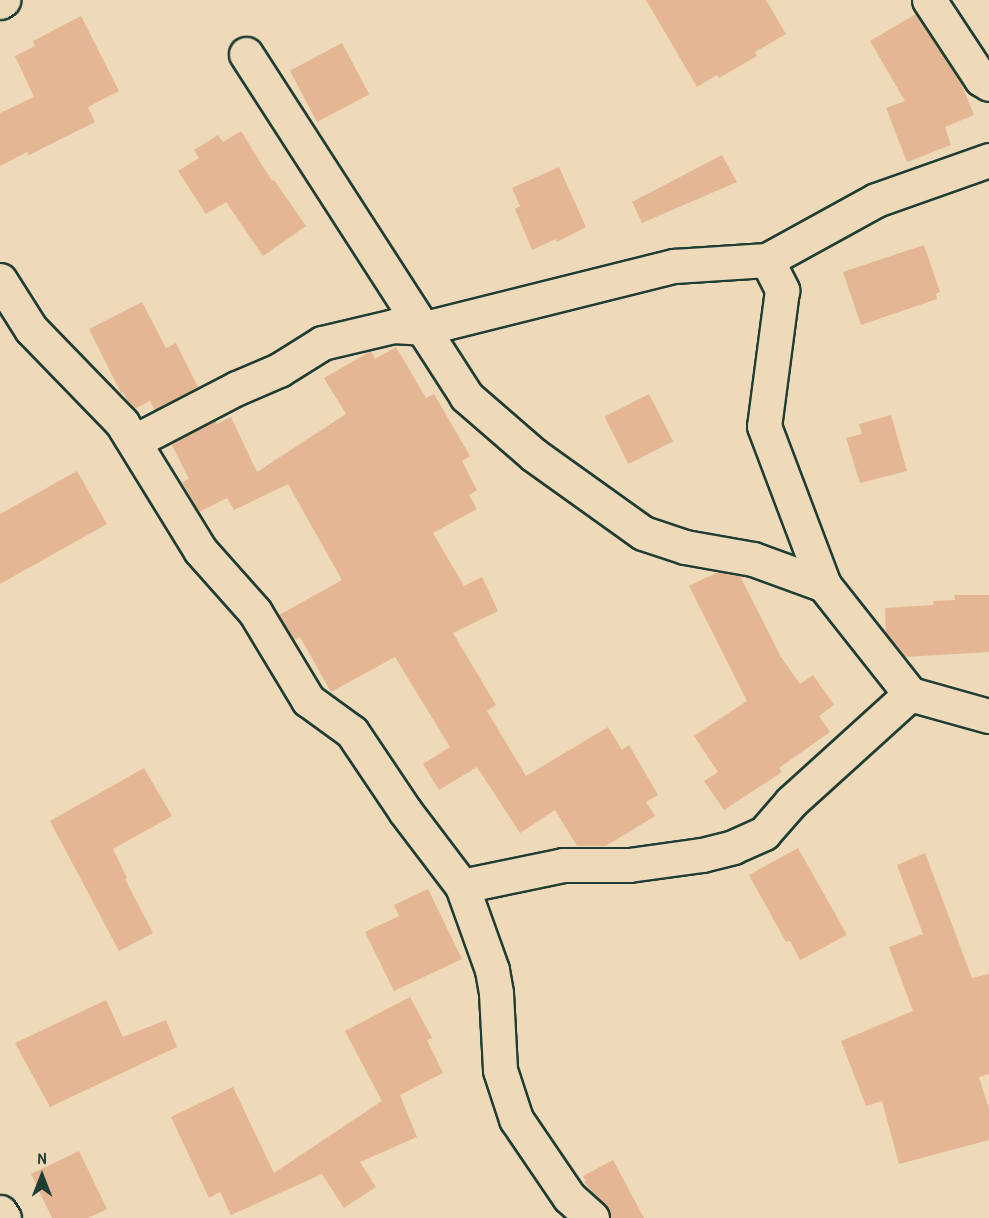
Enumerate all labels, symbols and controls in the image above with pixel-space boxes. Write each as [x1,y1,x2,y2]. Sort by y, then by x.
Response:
north arrow [12,1146,72,1206]
text: N [38,1147,46,1169]

